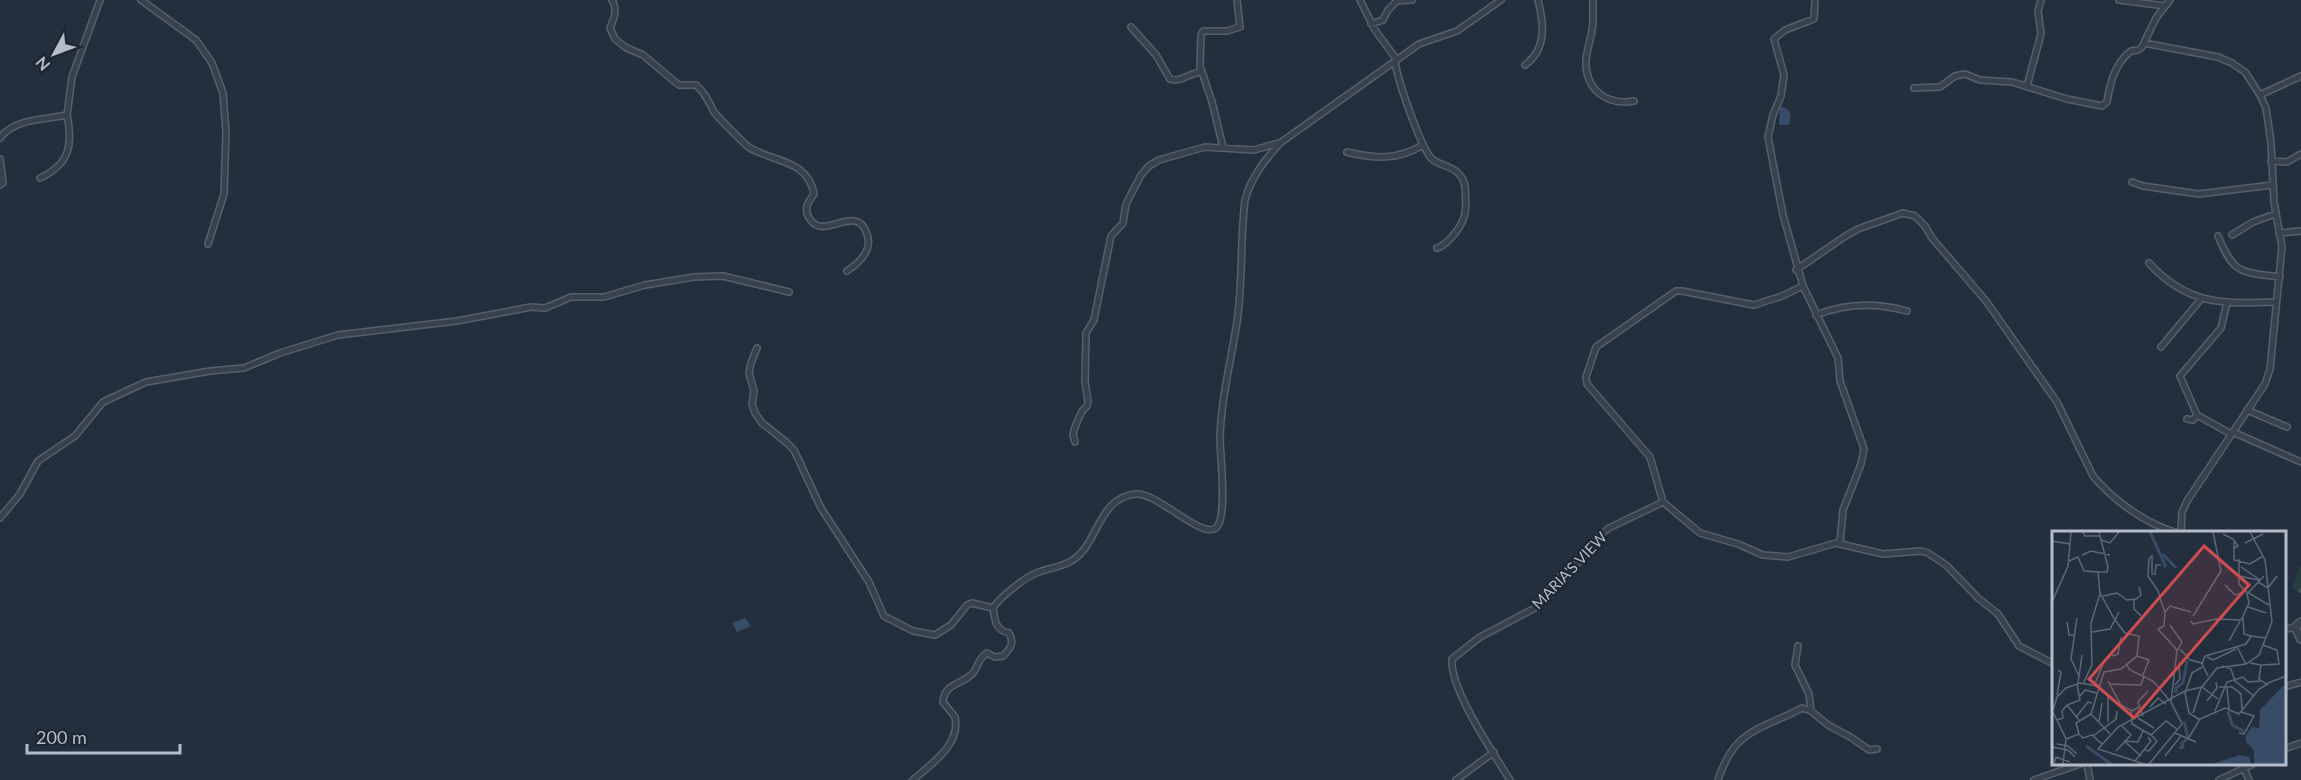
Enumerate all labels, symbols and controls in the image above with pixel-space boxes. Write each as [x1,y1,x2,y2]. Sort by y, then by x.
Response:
north arrow [24,24,84,84]
text: N [31,53,54,75]
street label: MARIA'S VIEW [1528,527,1611,612]
inset map [2052,531,2286,765]
scale bar [27,717,180,755]
text: 200 m [36,726,87,748]

